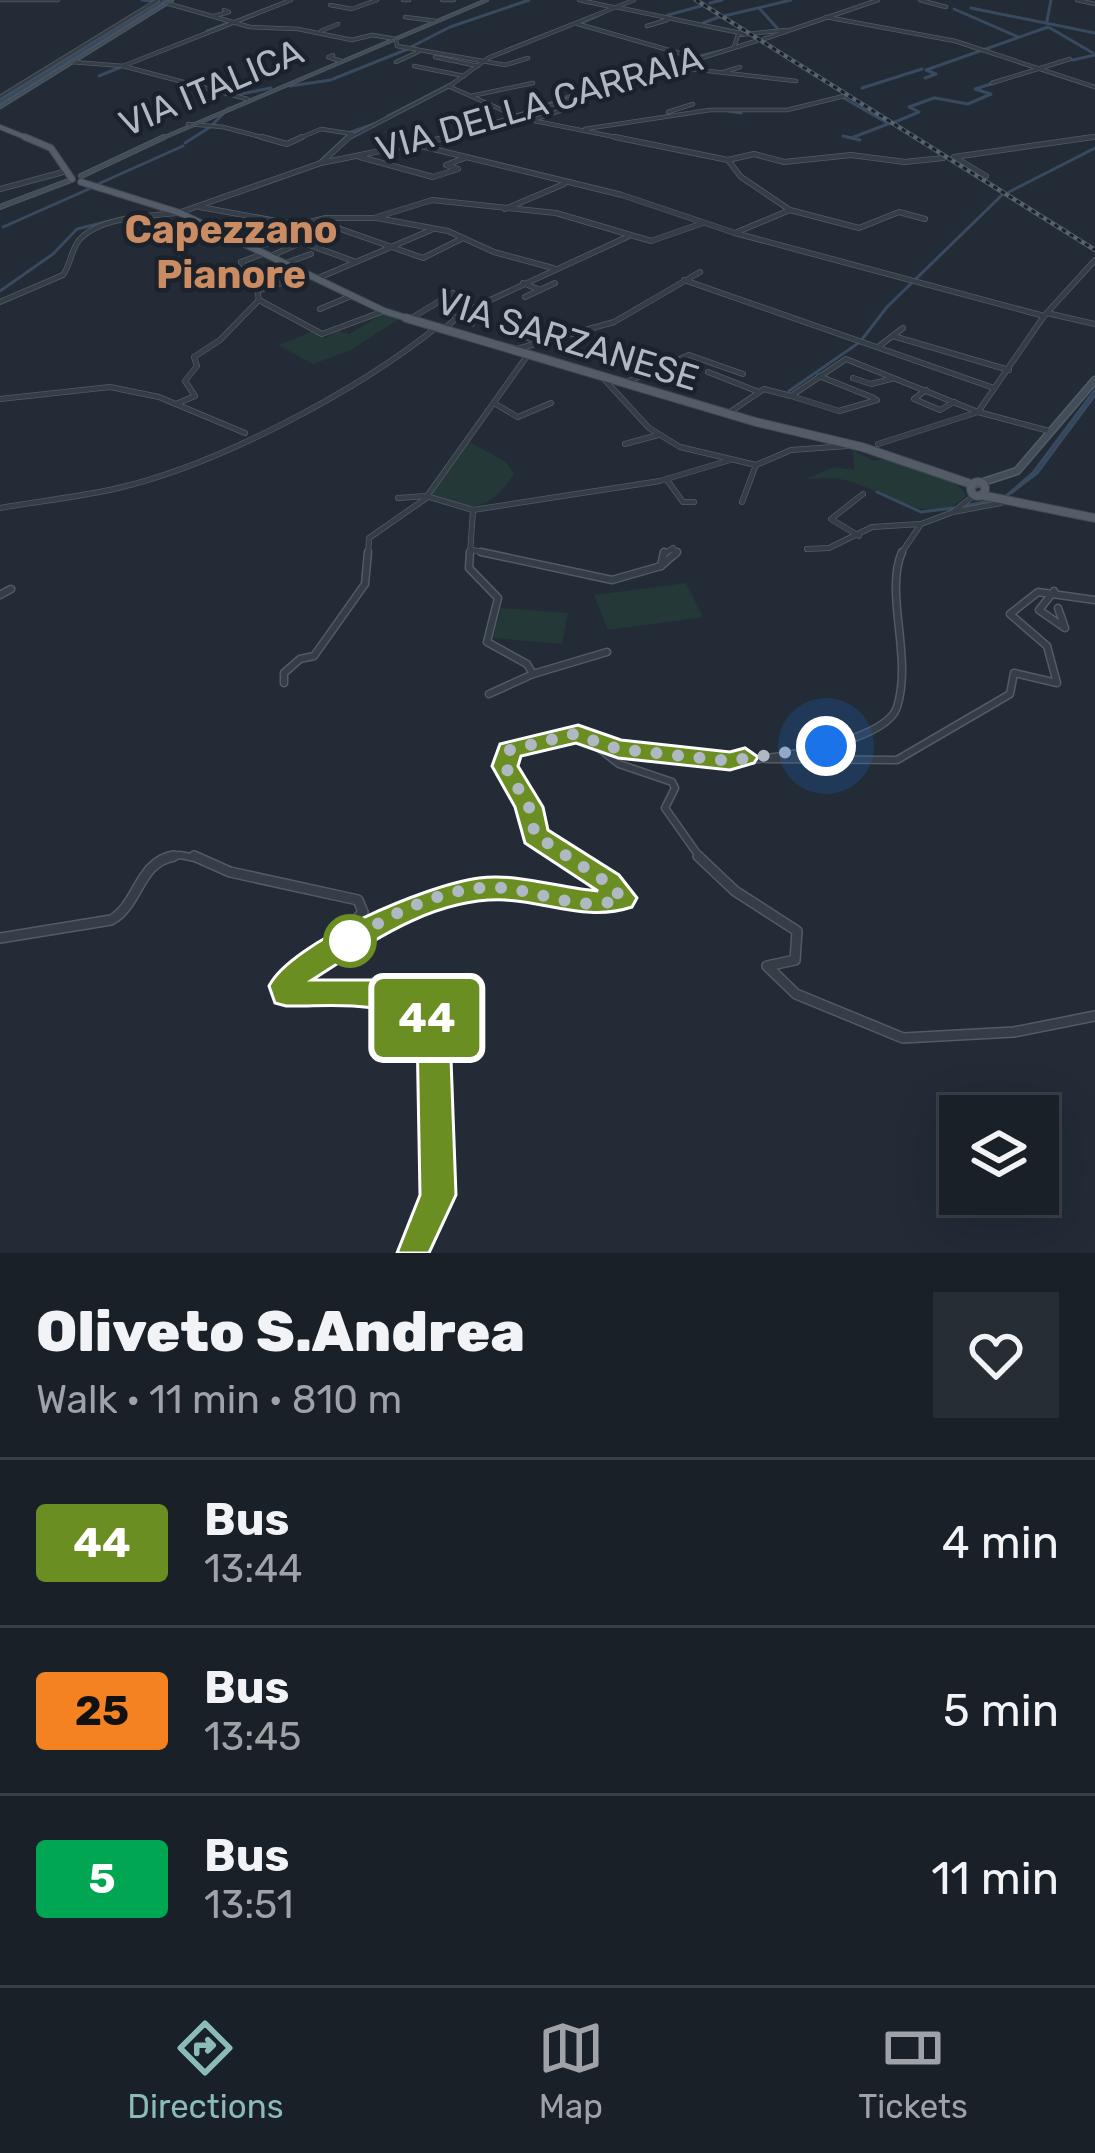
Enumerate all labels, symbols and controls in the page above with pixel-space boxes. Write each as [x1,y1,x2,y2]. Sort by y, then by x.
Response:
street label: VIA ITALICA [113,29,310,145]
street label: VIA DELLA CARRAIA [371,36,707,171]
district label: Capezzano Pianore [124,207,338,298]
street label: VIA SARZANESE [432,279,704,400]
your location [796,716,856,776]
unlabelled marker [325,916,375,966]
line badge: 44 [373,979,481,1057]
text: 44 [398,993,456,1043]
map controls [939,1095,1059,1215]
button: layers [939,1095,1059,1215]
button: heart [933,1292,1059,1418]
text: Oliveto S.Andrea [36,1298,525,1365]
text: Walk · 11 min · 810 m [36,1377,402,1423]
text: Bus [204,1493,289,1546]
text: 4 min [942,1516,1059,1569]
text: 44 [73,1518,131,1568]
text: 13:44 [204,1546,303,1592]
text: Bus [204,1661,289,1714]
text: 5 min [943,1684,1059,1737]
text: 25 [75,1686,129,1736]
text: 13:45 [204,1714,302,1760]
text: Bus [204,1829,289,1882]
text: 11 min [931,1852,1059,1905]
text: 5 [88,1854,116,1904]
text: 13:51 [204,1882,293,1928]
tab: Directions [127,2015,283,2126]
tab: Map [538,2015,604,2126]
tab: Tickets [858,2015,968,2126]

